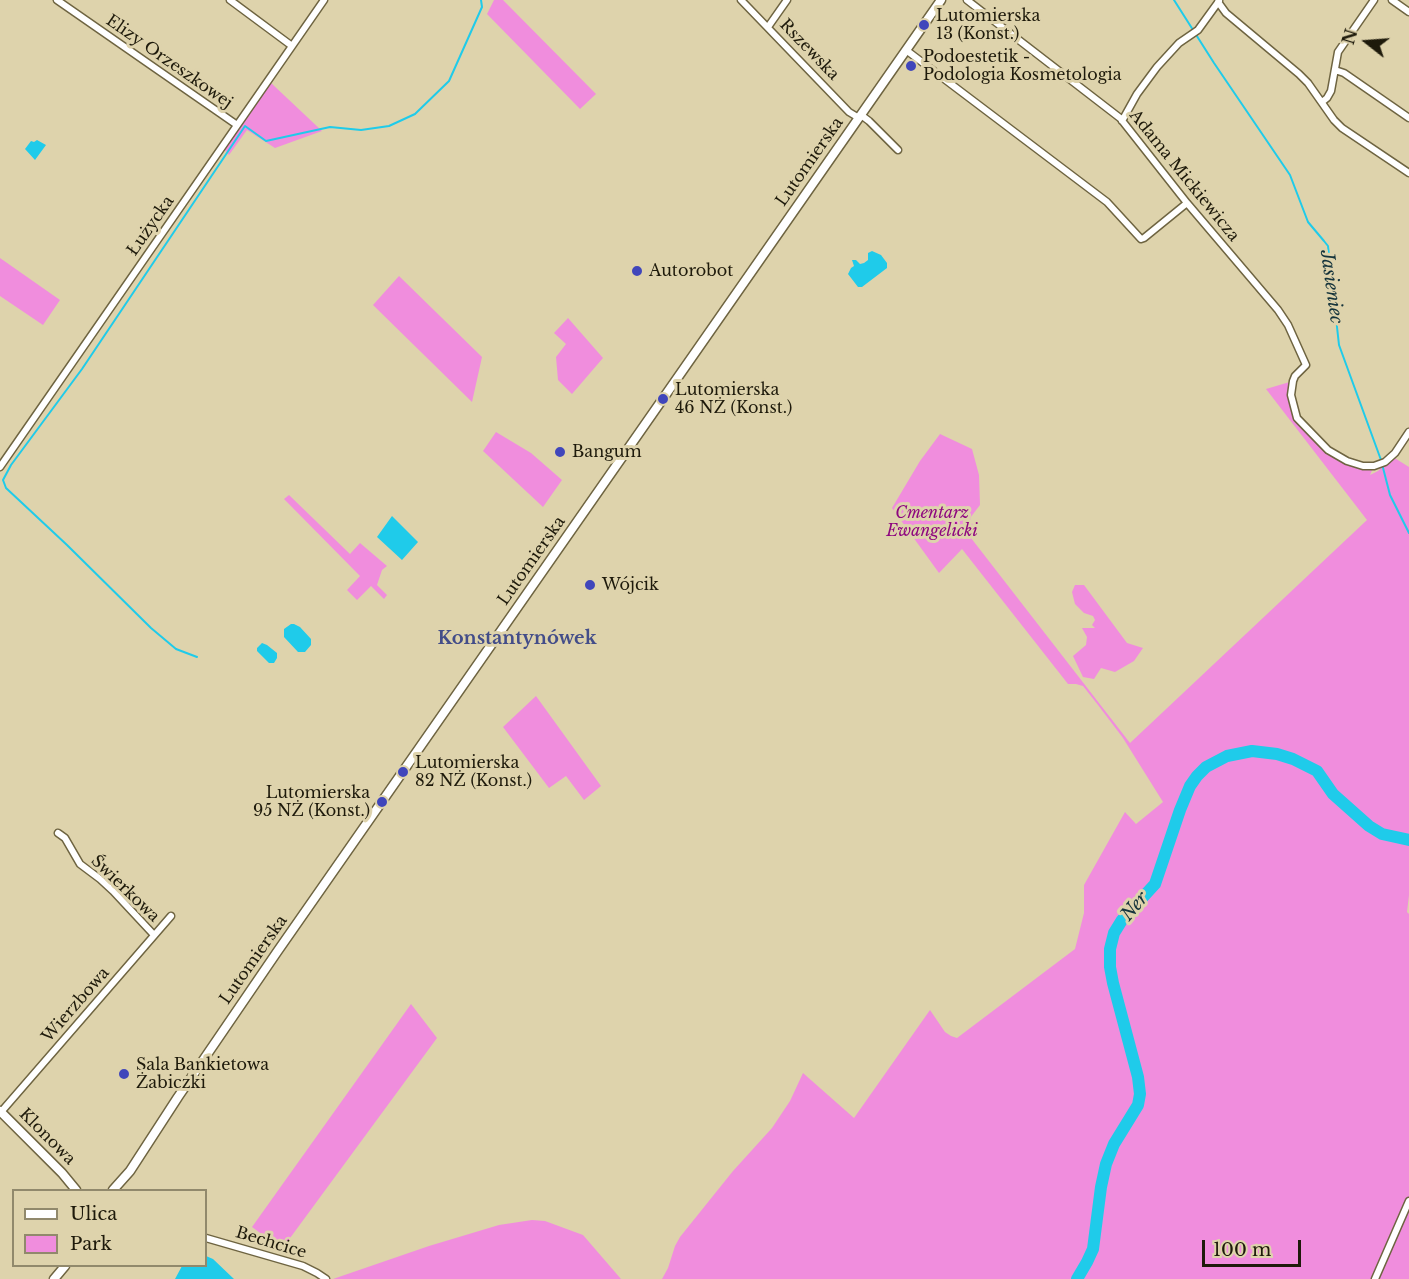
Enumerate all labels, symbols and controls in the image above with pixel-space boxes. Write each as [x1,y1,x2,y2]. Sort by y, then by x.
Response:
place label: Lutomierska 13 (Konst.) [936,6,1040,44]
street label: Elizy Orzeszkowej [102,11,236,113]
north arrow [1337,12,1397,72]
street label: Rszewska [775,16,843,84]
marker: Lutomierska 13 (Konst.) [917,18,931,32]
text: N [1338,27,1362,47]
place label: Podoestetik - Podologia Kosmetologia [923,47,1122,85]
marker: Podoestetik - Podologia Kosmetologia [904,59,918,73]
street label: Adama Mickiewicza [1125,106,1243,246]
street label: Lutomierska [772,114,848,210]
street label: Łużycka [124,192,178,260]
water label: Jasieniec [1315,249,1347,325]
place label: Autorobot [649,261,733,281]
marker: Autorobot [630,264,644,278]
place label: Lutomierska 46 NŻ (Konst.) [675,380,792,418]
marker: Lutomierska 46 NŻ (Konst.) [656,392,670,406]
place label: Bangum [572,442,642,462]
marker: Bangum [553,445,567,459]
park label: Cmentarz Ewangelicki [886,503,978,541]
street label: Lutomierska [494,513,570,609]
place label: Wójcik [602,575,659,595]
marker: Wójcik [583,578,597,592]
district label: Konstantynówek [437,628,597,650]
place label: Lutomierska 82 NŻ (Konst.) [415,753,532,791]
marker: Lutomierska 82 NŻ (Konst.) [396,765,410,779]
place label: Lutomierska 95 NŻ (Konst.) [253,783,370,821]
marker: Lutomierska 95 NŻ (Konst.) [375,795,389,809]
street label: Świerkowa [87,852,163,926]
water label: Ner [1117,888,1153,926]
street label: Lutomierska [216,912,292,1008]
street label: Wierzbowa [38,964,114,1046]
place label: Sala Bankietowa Żabiczki [136,1055,269,1093]
marker: Sala Bankietowa Żabiczki [117,1067,131,1081]
street label: Klonowa [15,1105,79,1169]
legend [12,1189,207,1267]
text: Ulica [70,1203,117,1225]
street label: Bechcice [233,1223,309,1263]
scale bar [1205,1228,1304,1266]
text: Park [70,1233,112,1255]
text: 100 m [1213,1239,1271,1261]

